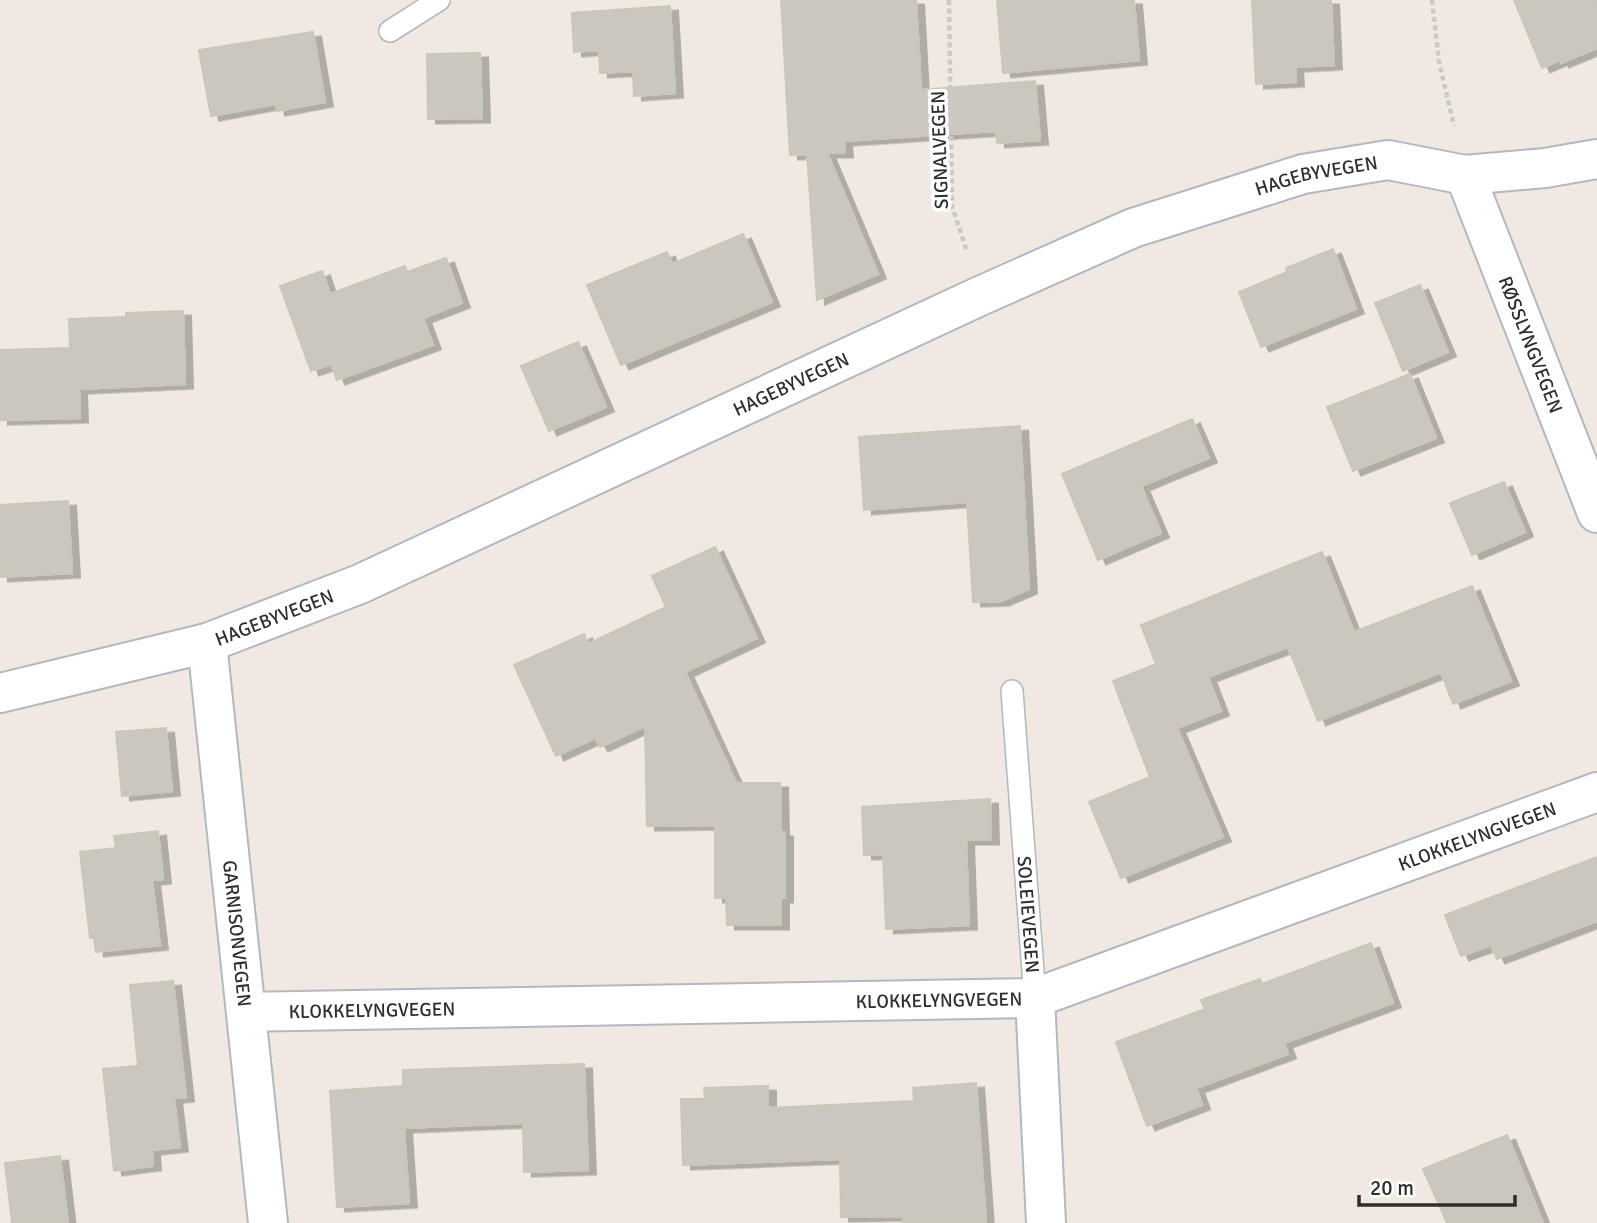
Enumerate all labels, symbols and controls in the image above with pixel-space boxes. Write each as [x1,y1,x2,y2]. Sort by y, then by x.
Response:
street label: SIGNALVEGEN [926,90,954,210]
street label: HAGEBYVEGEN [1252,151,1379,202]
street label: RØSSLYNGVEGEN [1493,273,1568,417]
street label: HAGEBYVEGEN [729,348,853,422]
street label: HAGEBYVEGEN [212,584,337,652]
street label: KLOKKELYNGVEGEN [1395,797,1560,877]
street label: SOLEIEVEGEN [1011,855,1044,974]
street label: GARNISONVEGEN [217,859,256,1008]
street label: KLOKKELYNGVEGEN [855,987,1022,1014]
street label: KLOKKELYNGVEGEN [288,997,456,1024]
scale bar [1359,1164,1515,1208]
text: 20 m [1370,1175,1414,1201]

